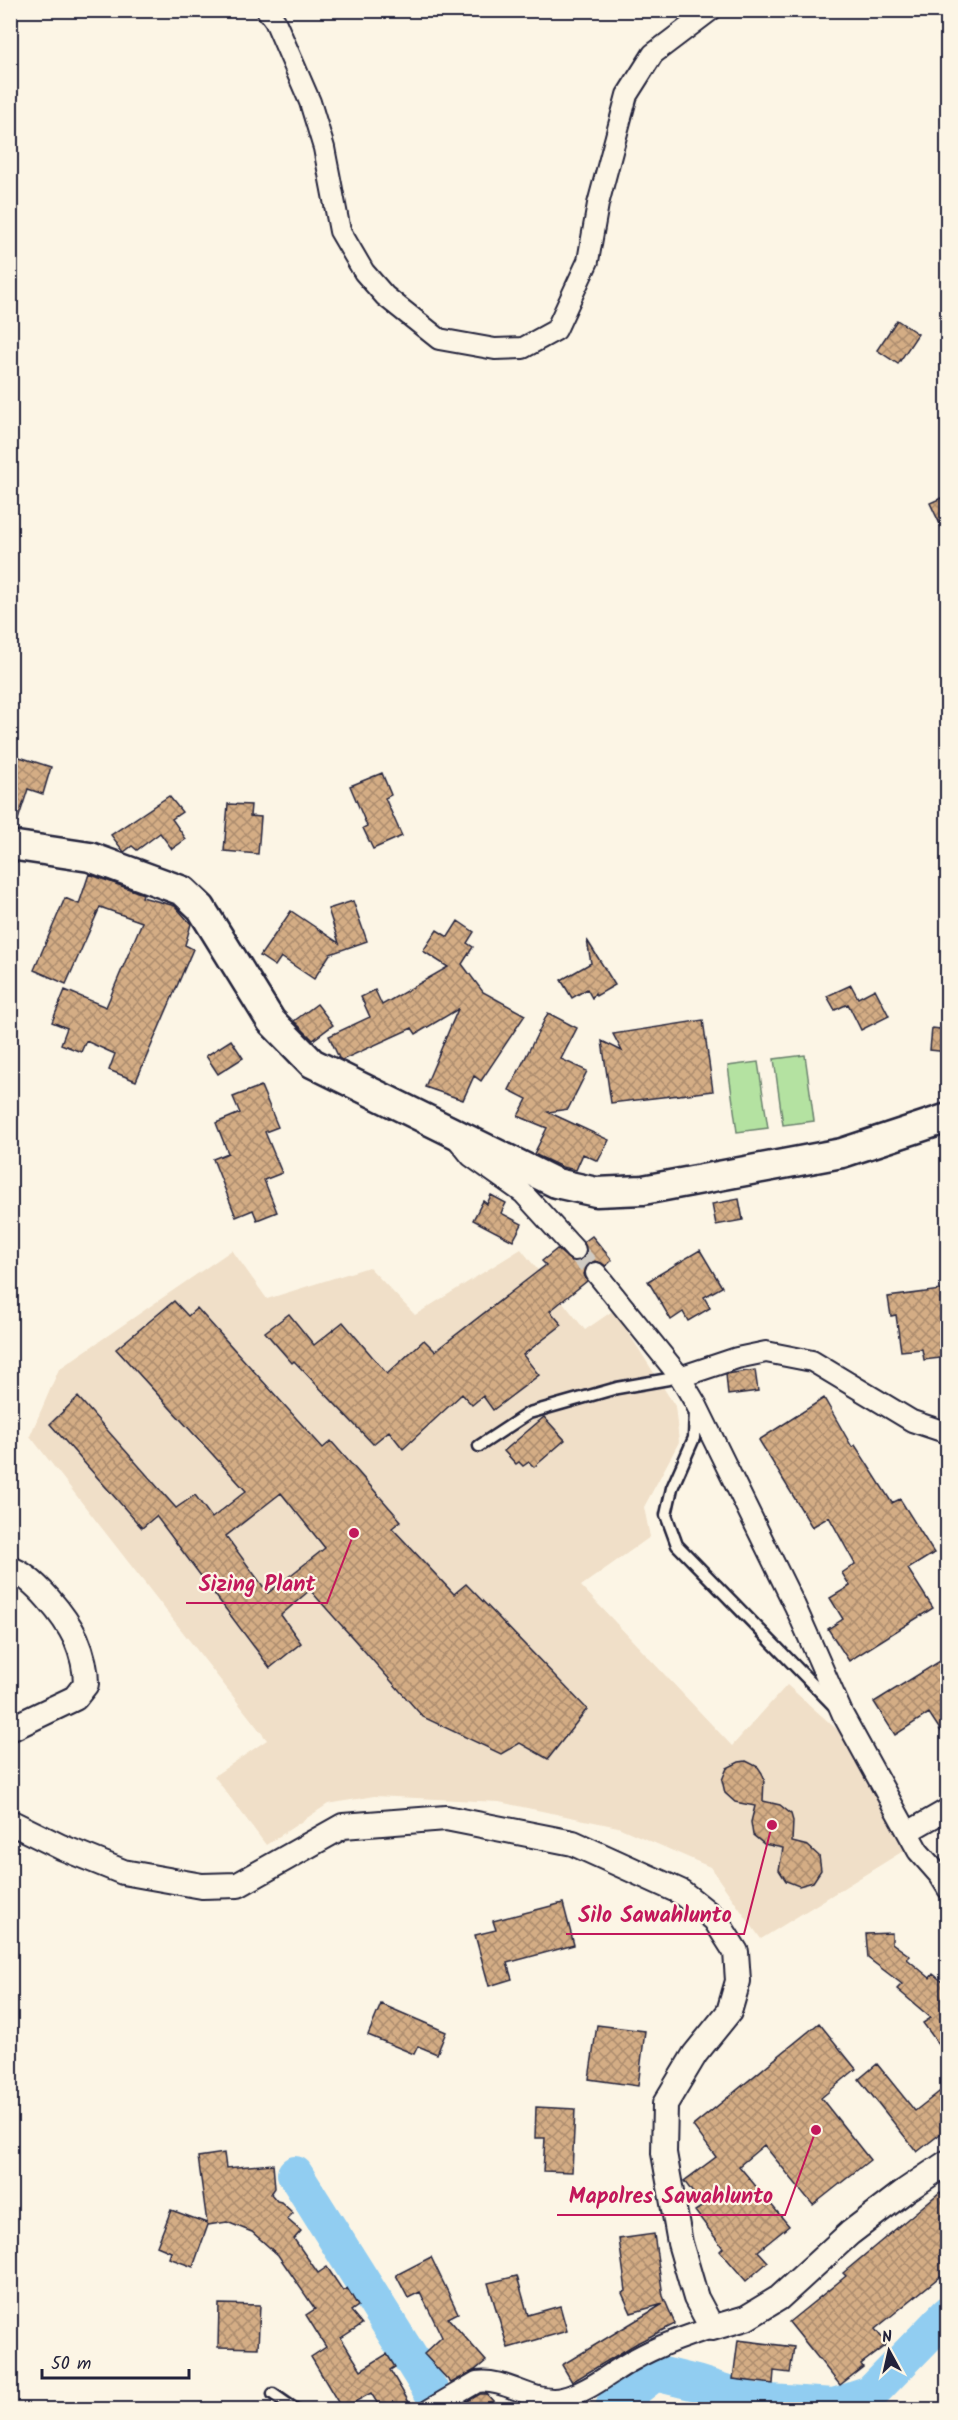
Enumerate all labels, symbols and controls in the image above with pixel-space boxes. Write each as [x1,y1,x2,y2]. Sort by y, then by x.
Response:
callout: Sizing Plant [186,1563,327,1603]
text: Sizing Plant [199,1568,316,1603]
callout: Silo Sawahlunto [566,1894,744,1934]
text: Silo Sawahlunto [578,1899,732,1934]
callout: Mapolres Sawahlunto [557,2175,785,2215]
text: Mapolres Sawahlunto [569,2180,773,2215]
north arrow [859,2321,919,2381]
text: N [880,2325,894,2351]
scale bar [42,2342,189,2380]
text: 50 m [51,2350,91,2379]

